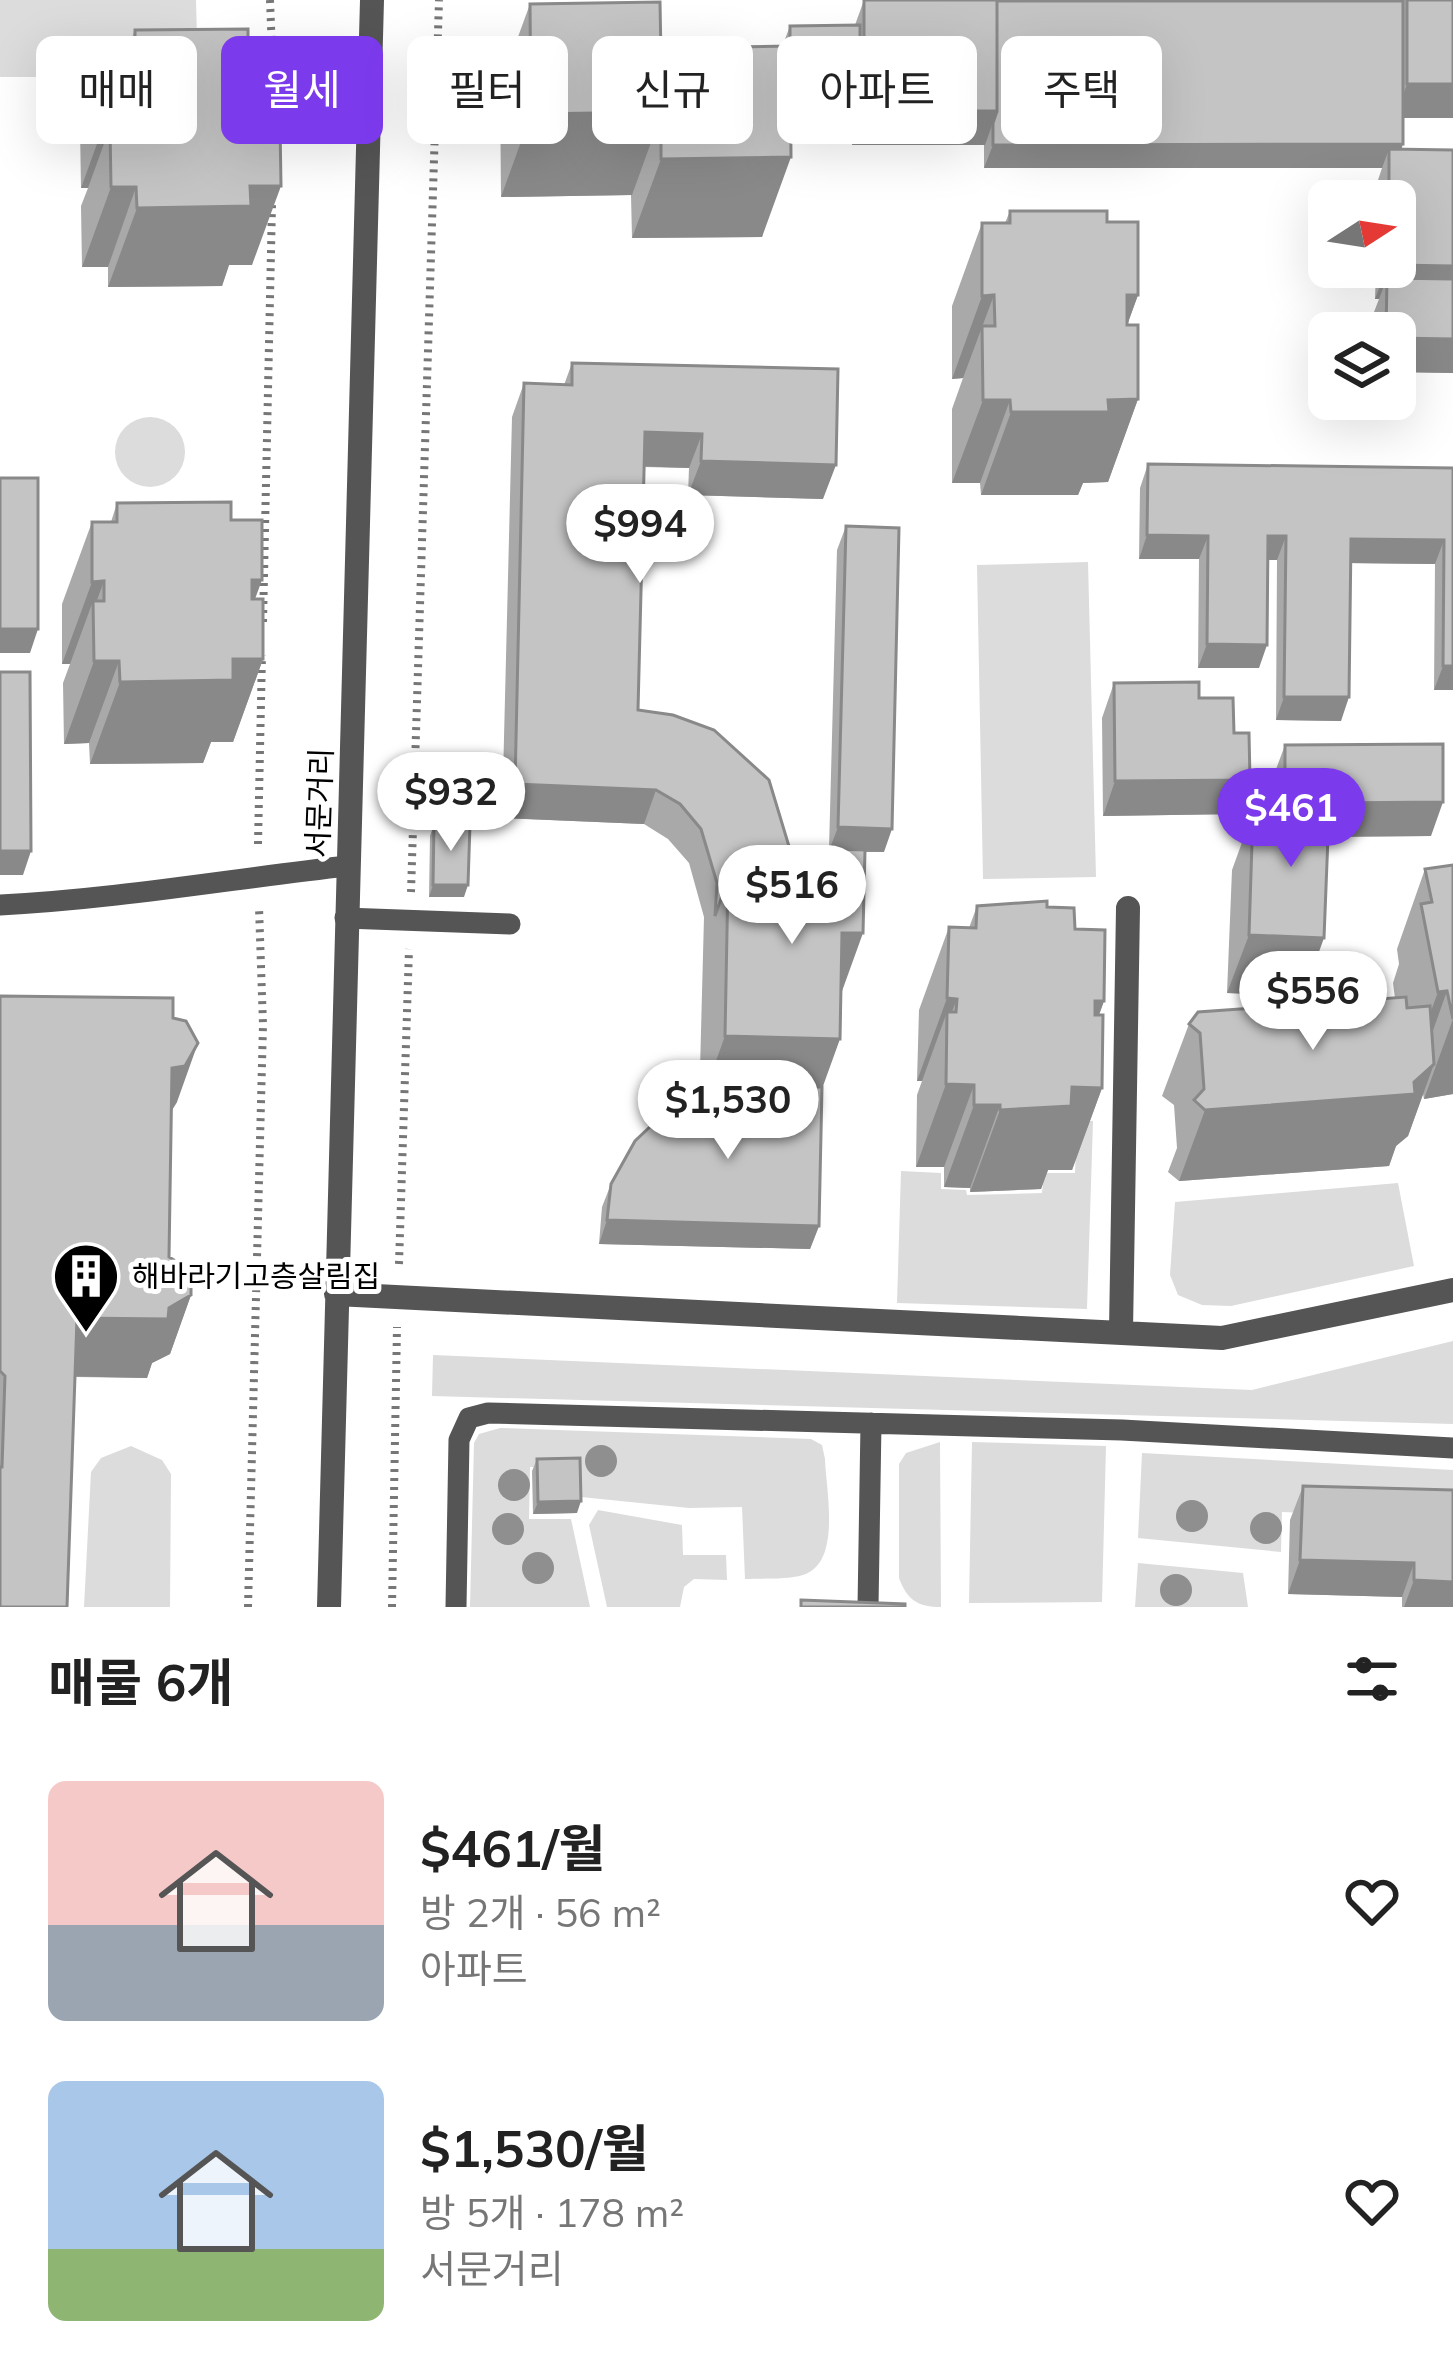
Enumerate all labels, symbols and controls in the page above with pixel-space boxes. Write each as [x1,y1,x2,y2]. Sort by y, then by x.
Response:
chip: 매매 [36,36,197,144]
chip: 월세 [221,36,383,144]
chip: 필터 [407,36,568,144]
chip: 신규 [592,36,753,144]
chip: 아파트 [777,36,977,144]
chip: 주택 [1001,36,1162,144]
north arrow [1308,180,1416,288]
map controls [1308,180,1416,420]
button: layers [1308,312,1416,420]
pin: $994 [569,484,711,586]
text: $994 [593,498,687,547]
street label: 서문거리 [298,747,340,859]
pin: $932 [380,752,522,854]
text: $932 [404,766,498,815]
pin: $461 [1220,768,1362,870]
text: $461 [1244,782,1338,831]
pin: $516 [721,845,863,947]
text: $516 [745,859,839,908]
pin: $556 [1242,951,1384,1053]
text: $556 [1266,965,1360,1014]
pin: $1,530 [630,1060,826,1162]
text: $1,530 [665,1074,791,1123]
building icon: 해바라기고층살림집 [51,1241,121,1335]
place label: 해바라기고층살림집 [132,1257,380,1295]
icon: filters [1339,1646,1405,1712]
text: 매물 6개 [48,1650,233,1714]
text: $461/월 [420,1816,605,1880]
icon: home [144,1829,288,1973]
icon: heart [1339,1868,1405,1934]
text: 방 2개 · 56 m² [420,1888,661,1937]
text: 아파트 [420,1944,528,1993]
text: $1,530/월 [420,2116,649,2180]
icon: home [144,2129,288,2273]
icon: heart [1339,2168,1405,2234]
text: 방 5개 · 178 m² [420,2188,684,2237]
text: 서문거리 [420,2244,564,2293]

